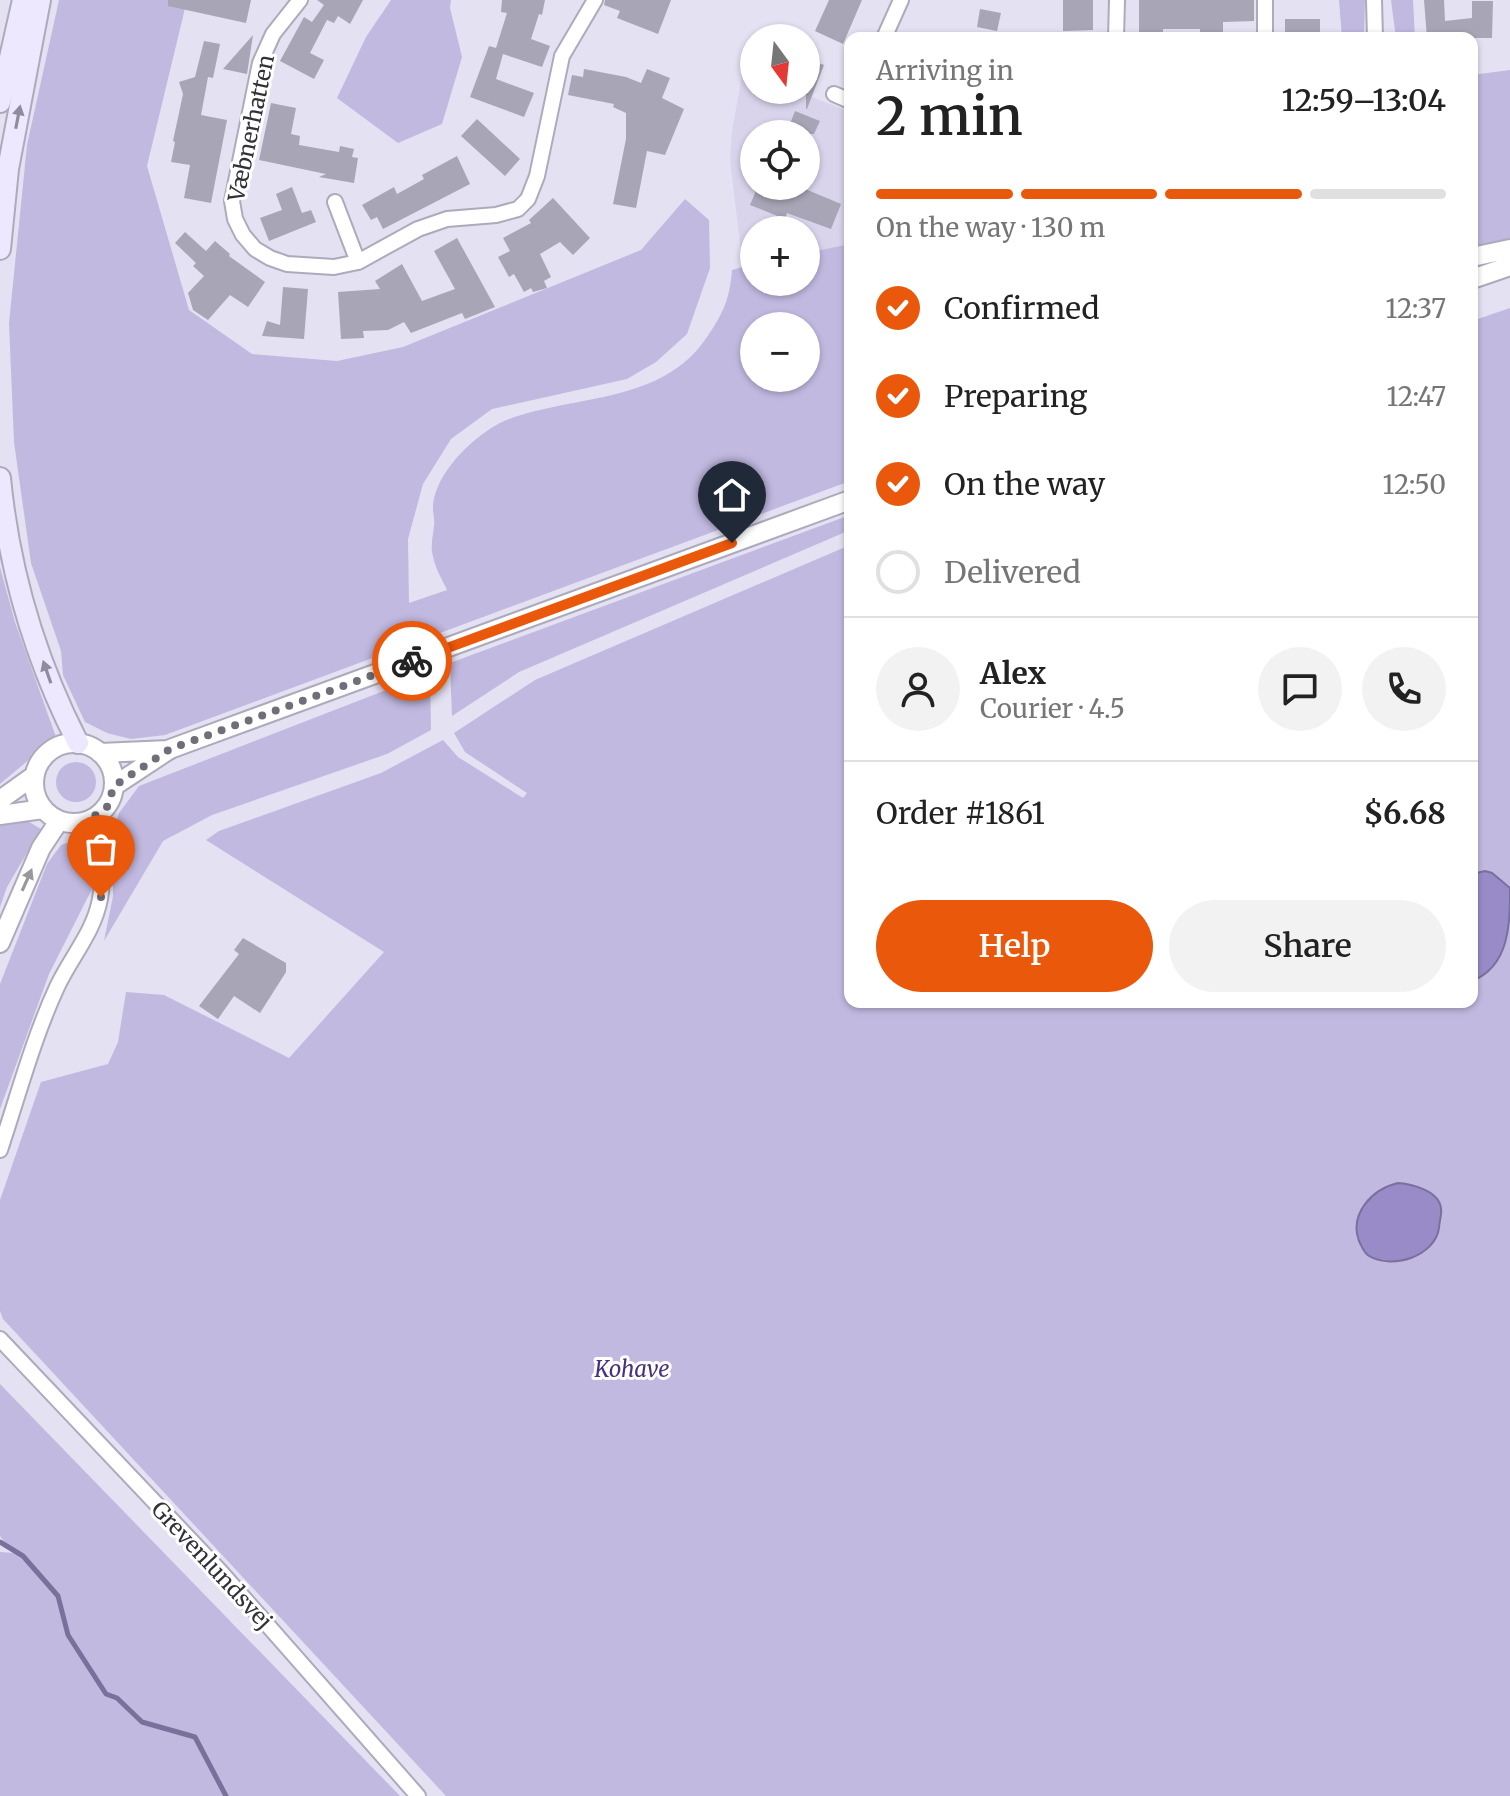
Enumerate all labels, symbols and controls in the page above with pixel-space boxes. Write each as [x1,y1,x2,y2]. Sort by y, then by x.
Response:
north arrow [740,24,820,104]
map controls [740,24,820,392]
street label: Væbnerhatten [222,52,280,205]
text: Arriving in [876,54,1014,87]
text: 12:59–13:04 [1281,81,1446,119]
text: 2 min [876,84,1023,149]
one-way arrow [12,104,25,129]
button: locate [740,120,820,200]
text: On the way · 130 m [876,211,1105,244]
button: + [740,216,820,296]
icon: check [876,286,920,330]
text: Confirmed [944,289,1099,327]
text: 12:37 [1385,292,1446,325]
button: − [740,312,820,392]
icon: check [876,374,920,418]
text: Preparing [944,377,1087,415]
text: 12:47 [1386,380,1446,413]
pin [698,461,766,543]
icon: check [876,462,920,506]
text: On the way [944,465,1105,503]
text: 12:50 [1382,468,1446,501]
icon: home [710,473,754,517]
text: Delivered [944,553,1081,591]
courier [372,621,452,701]
icon: bike [390,639,434,683]
button: person [876,647,960,731]
button: chat [1258,647,1342,731]
button: phone [1362,647,1446,731]
text: Alex [980,654,1046,692]
one-way arrow [40,660,52,684]
text: Courier · 4.5 [980,692,1125,725]
text: Order #1861 [876,794,1045,832]
text: $6.68 [1363,794,1446,832]
pin [67,815,135,897]
icon: bag [79,827,123,871]
one-way arrow [20,869,33,892]
button: Help [876,900,1153,992]
button: Share [1169,900,1446,992]
park label: Kohave [593,1355,670,1383]
street label: Grevenlundsvej [146,1495,278,1635]

